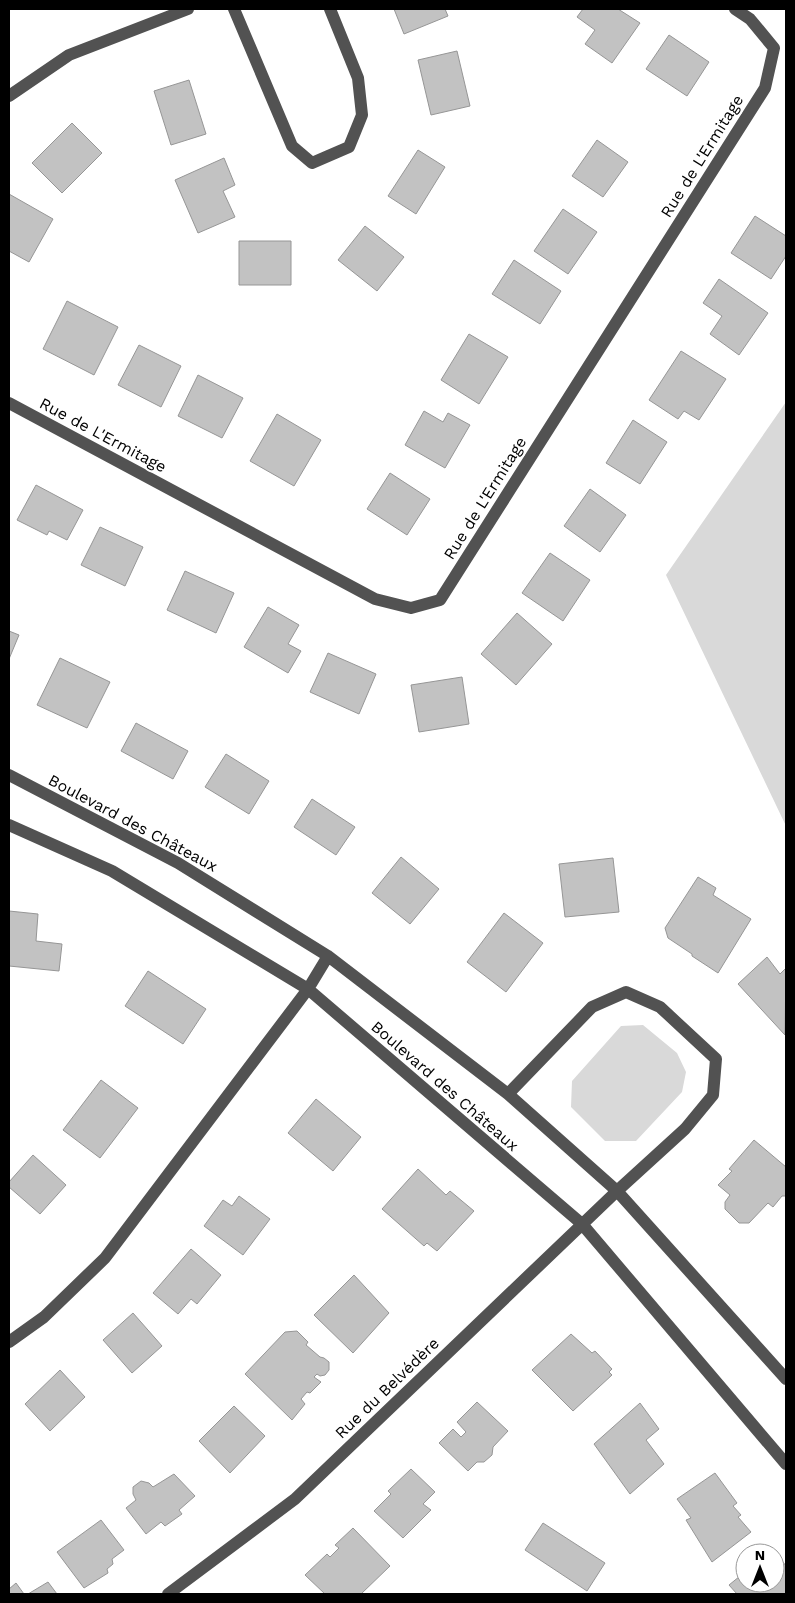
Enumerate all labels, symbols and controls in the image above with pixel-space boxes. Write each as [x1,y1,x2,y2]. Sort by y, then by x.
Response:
street label: Rue de L'Ermitage [657,91,747,221]
street label: Rue de L'Ermitage [36,394,170,476]
street label: Rue de L'Ermitage [440,433,530,563]
street label: Boulevard des Châteaux [45,770,221,876]
street label: Boulevard des Châteaux [367,1017,523,1155]
street label: Rue du Belvédère [331,1334,443,1442]
north arrow [735,1543,785,1593]
text: N [755,1547,765,1563]

